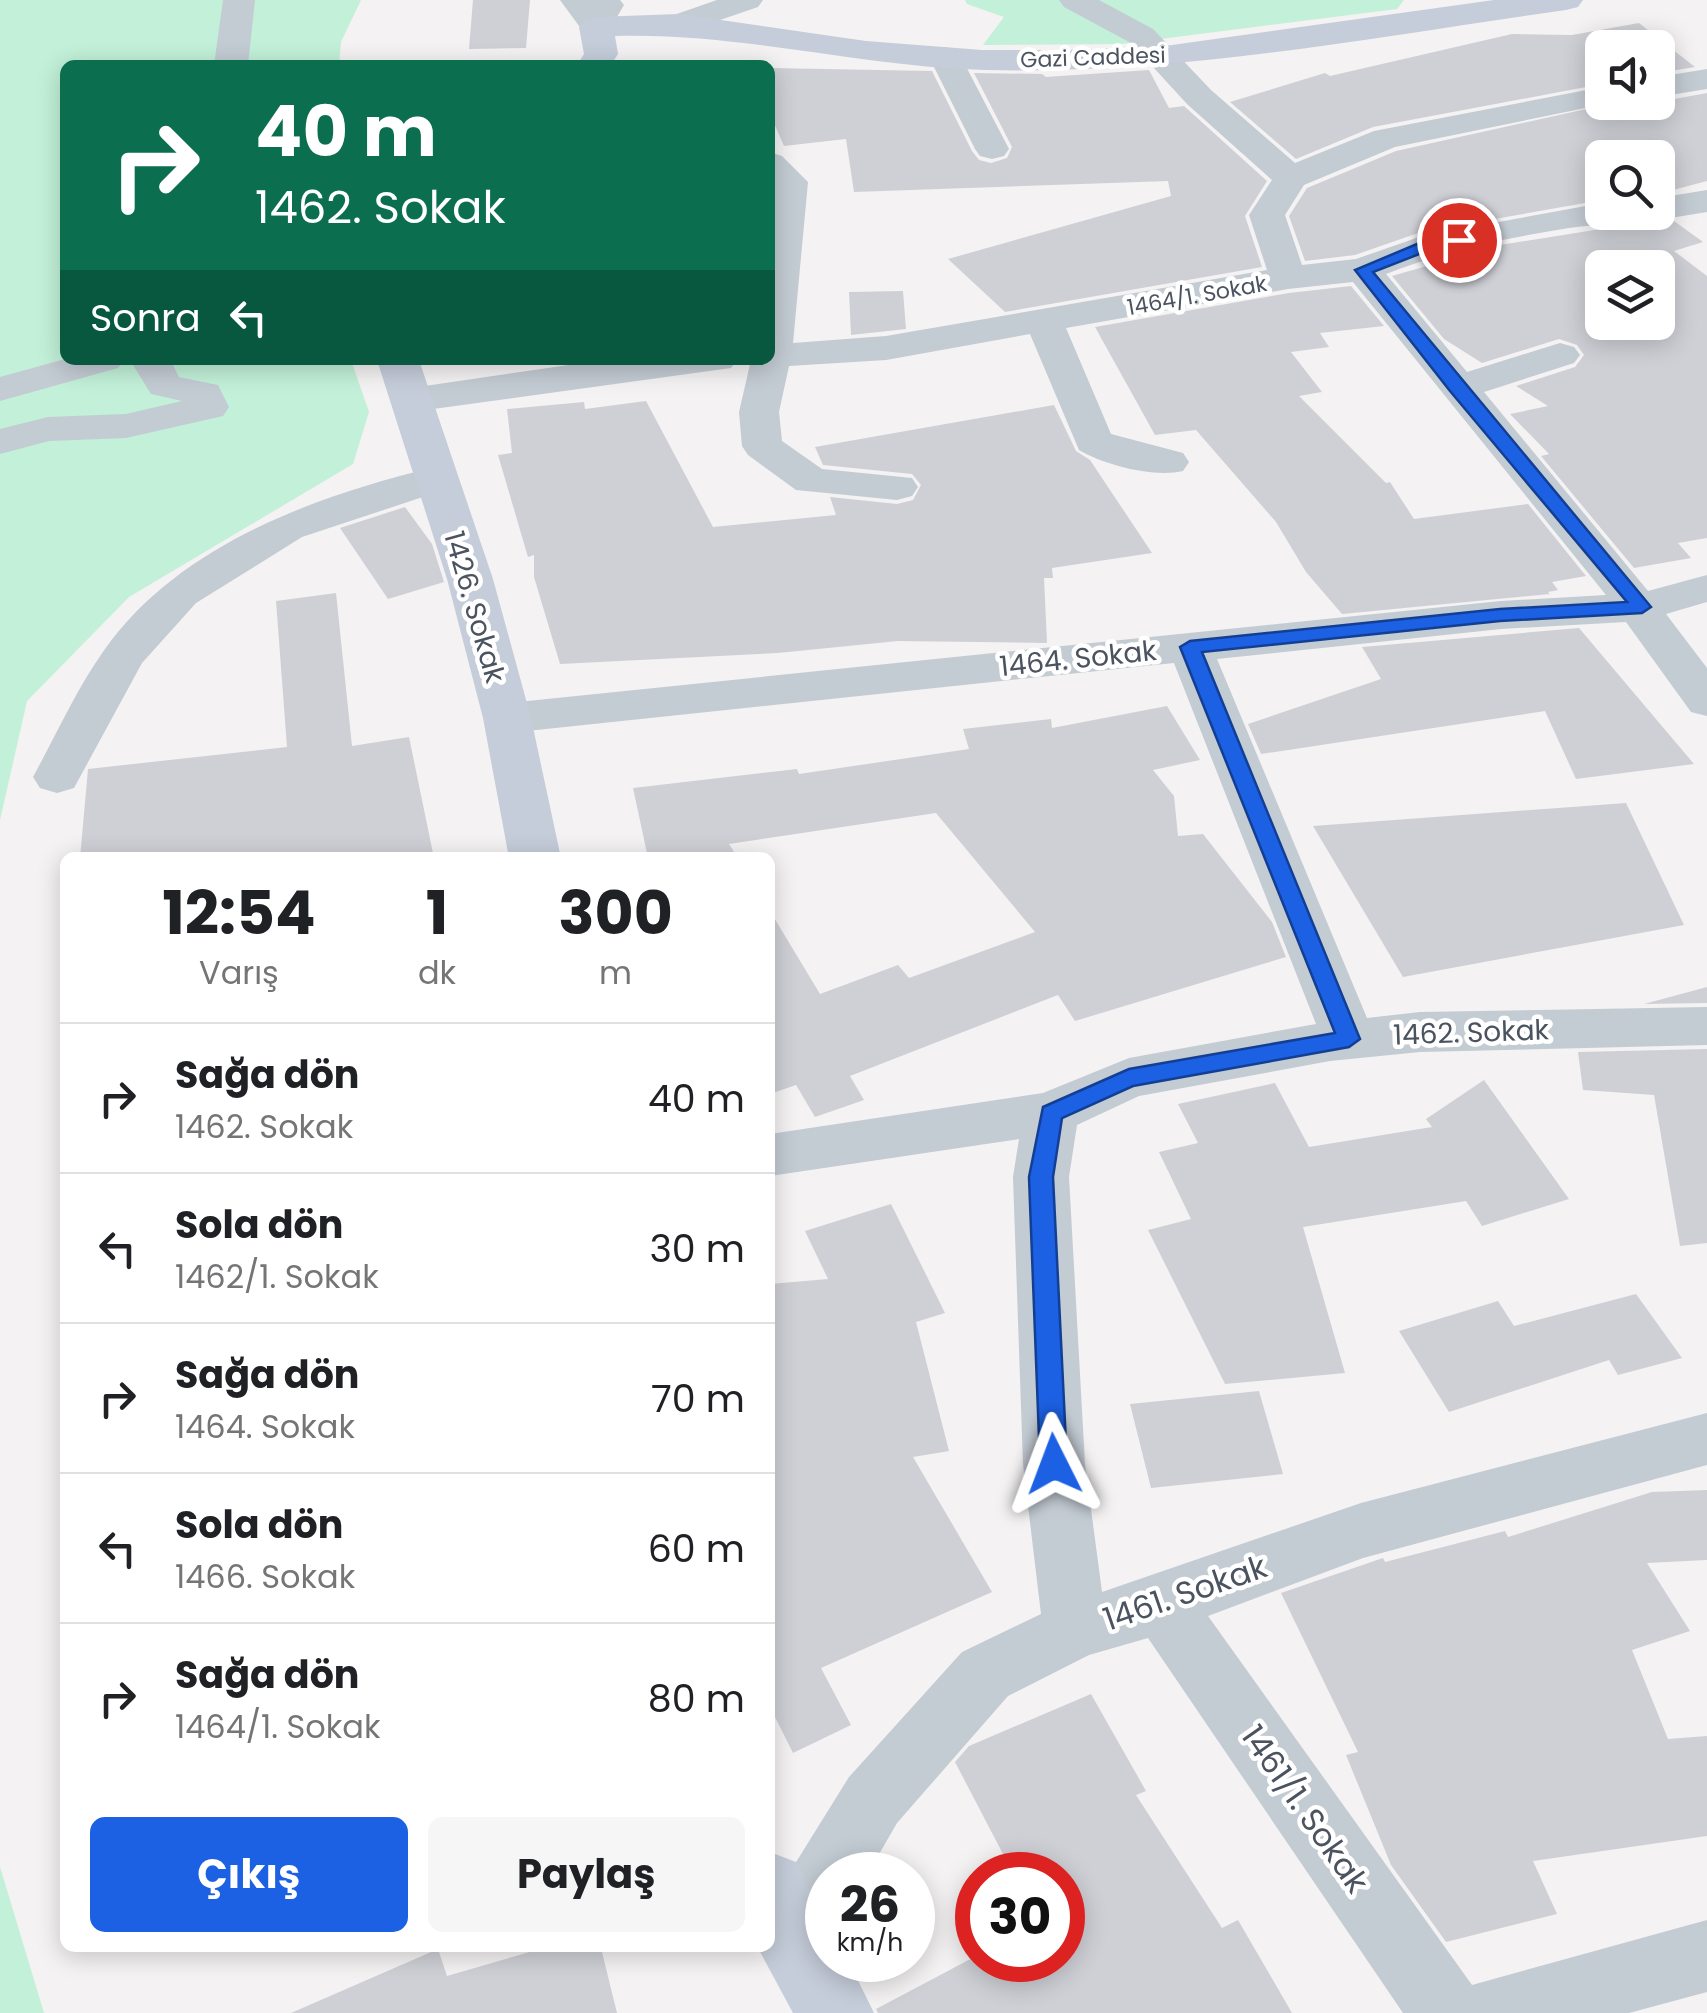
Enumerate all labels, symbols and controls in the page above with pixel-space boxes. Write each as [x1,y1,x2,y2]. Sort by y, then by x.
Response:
map controls [1585,30,1675,340]
button: sound [1585,30,1675,120]
street label: Gazi Caddesi [1020,39,1166,76]
text: 40 m [255,82,437,181]
icon: right [90,100,220,230]
button: search [1585,140,1675,230]
text: 1462. Sokak [255,176,506,239]
pin [1417,198,1502,283]
icon: arrive [1432,213,1487,268]
button: layers [1585,250,1675,340]
street label: 1464/1. Sokak [1125,268,1270,323]
icon: left [221,290,276,345]
text: Sonra [90,291,201,344]
street label: 1426. Sokak [434,527,515,688]
street label: 1464. Sokak [998,631,1159,686]
text: 12:54 [162,871,316,955]
text: 1 [426,871,448,955]
text: 300 [558,871,673,955]
text: Varış [199,950,279,995]
text: dk [418,950,456,995]
text: m [599,950,632,995]
street label: 1462. Sokak [1392,1010,1550,1055]
text: Sağa dön [175,1048,359,1101]
icon: right [90,1071,145,1126]
text: 40 m [648,1072,745,1125]
text: 1462. Sokak [175,1104,353,1149]
text: Sola dön [175,1198,343,1251]
icon: left [90,1221,145,1276]
text: 30 m [649,1222,745,1275]
text: 1462/1. Sokak [175,1254,379,1299]
text: Sağa dön [175,1348,359,1401]
icon: right [90,1371,145,1426]
text: 70 m [651,1372,745,1425]
text: 1464. Sokak [175,1404,355,1449]
position arrow [1002,1412,1106,1516]
text: Sola dön [175,1498,343,1551]
icon: left [90,1521,145,1576]
text: 60 m [648,1522,745,1575]
street label: 1461. Sokak [1097,1543,1273,1641]
text: 1466. Sokak [175,1554,355,1599]
text: Sağa dön [175,1648,359,1701]
icon: right [90,1671,145,1726]
text: 80 m [648,1672,745,1725]
text: 1464/1. Sokak [175,1704,380,1749]
street label: 1461/1. Sokak [1231,1716,1380,1902]
button: Çıkış [90,1817,408,1932]
button: Paylaş [428,1817,745,1932]
speed limit sign: 30 [955,1852,1085,1982]
text: 26 [840,1869,900,1940]
text: km/h [837,1925,903,1960]

